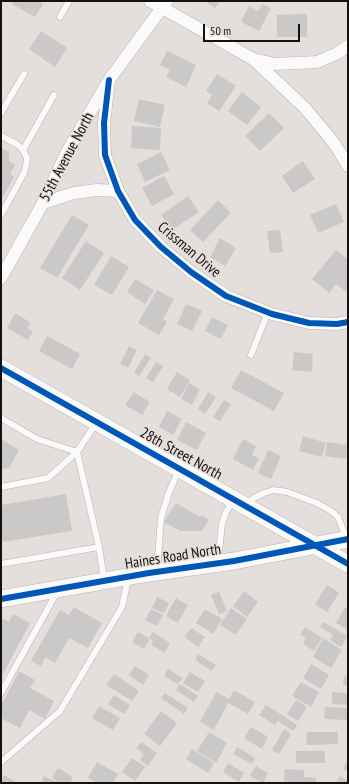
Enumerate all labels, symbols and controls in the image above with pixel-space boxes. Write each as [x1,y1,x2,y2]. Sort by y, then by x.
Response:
scale bar [205,16,302,42]
text: 50 m [210,23,231,38]
street label: 55th Avenue North [36,109,98,205]
street label: Crissman Drive [154,218,224,282]
street label: 28th Street North [137,424,225,484]
street label: Haines Road North [124,541,222,573]

